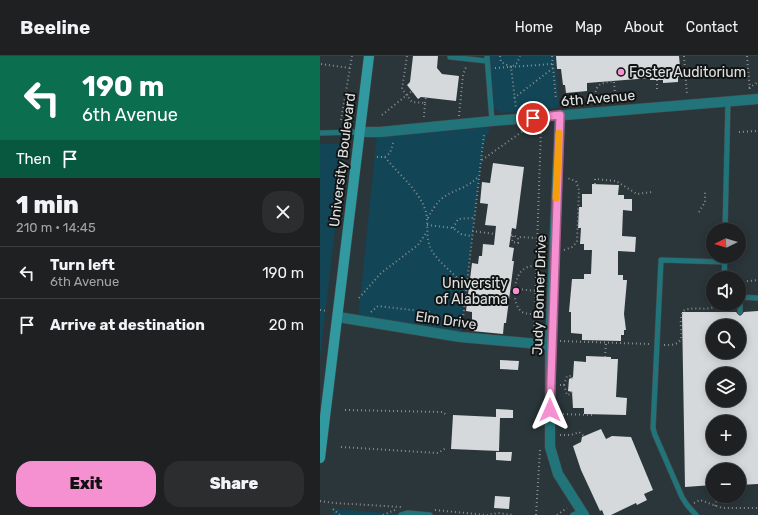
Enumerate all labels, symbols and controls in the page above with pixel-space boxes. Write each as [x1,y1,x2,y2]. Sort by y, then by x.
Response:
text: Beeline [20,16,90,39]
text: Home [515,19,553,36]
text: Map [575,19,602,36]
text: About [624,19,664,36]
text: Contact [686,19,738,36]
place label: Foster Auditorium [629,64,746,81]
marker: Foster Auditorium [616,67,626,77]
text: 190 m [82,70,165,103]
icon: left [16,72,68,124]
street label: 6th Avenue [560,87,636,110]
street label: University Boulevard [326,92,359,228]
pin [516,101,550,135]
text: 6th Avenue [82,104,178,126]
icon: arrive [522,107,544,129]
icon: arrive [59,148,81,170]
text: Then [16,150,51,168]
text: 1 min [16,191,79,219]
button: close [262,191,304,233]
text: 210 m · 14:45 [16,220,96,235]
north arrow [706,223,746,263]
map controls [706,223,746,503]
street label: Judy Bonner Drive [529,234,550,356]
text: Turn left [50,256,115,274]
icon: left [16,262,38,284]
text: 190 m [262,264,304,282]
button: sound [706,271,746,311]
text: 6th Avenue [50,274,119,289]
place label: University of Alabama [435,275,508,308]
marker: University of Alabama [511,286,521,296]
street label: Elm Drive [414,308,478,333]
icon: arrive [16,314,38,336]
text: Arrive at destination [50,316,205,334]
text: 20 m [269,316,304,334]
button: search [706,319,746,359]
button: layers [706,367,746,407]
position arrow [529,389,571,431]
button: + [706,415,746,455]
button: Exit [16,461,156,507]
button: Share [164,461,304,507]
button: − [706,463,746,503]

